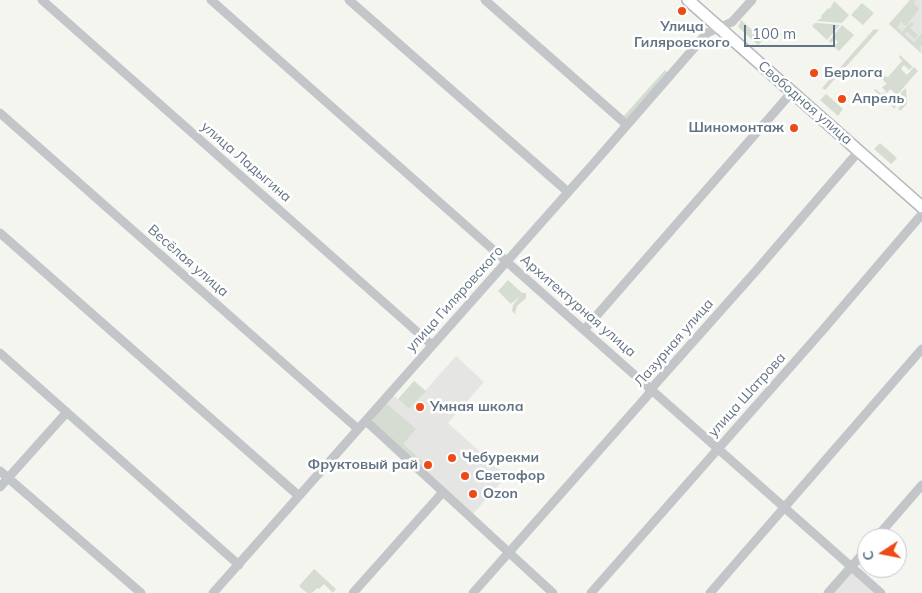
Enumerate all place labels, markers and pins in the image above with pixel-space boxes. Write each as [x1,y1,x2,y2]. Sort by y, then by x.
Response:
marker: Улица Гиляровского [676,5,688,17]
place label: Улица Гиляровского [634,19,730,52]
place label: Берлога [824,65,883,81]
marker: Берлога [808,67,820,79]
place label: Апрель [852,91,904,107]
marker: Апрель [836,93,848,105]
place label: Шиномонтаж [688,120,784,136]
marker: Шиномонтаж [788,122,800,134]
place label: Умная школа [430,399,524,415]
marker: Умная школа [414,401,426,413]
place label: Чебурекми [462,450,539,466]
marker: Чебурекми [446,452,458,464]
place label: Фруктовый рай [308,457,418,473]
marker: Фруктовый рай [422,459,434,471]
place label: Светофор [475,468,545,484]
marker: Светофор [459,470,471,482]
place label: Ozon [483,486,518,502]
marker: Ozon [467,488,479,500]

